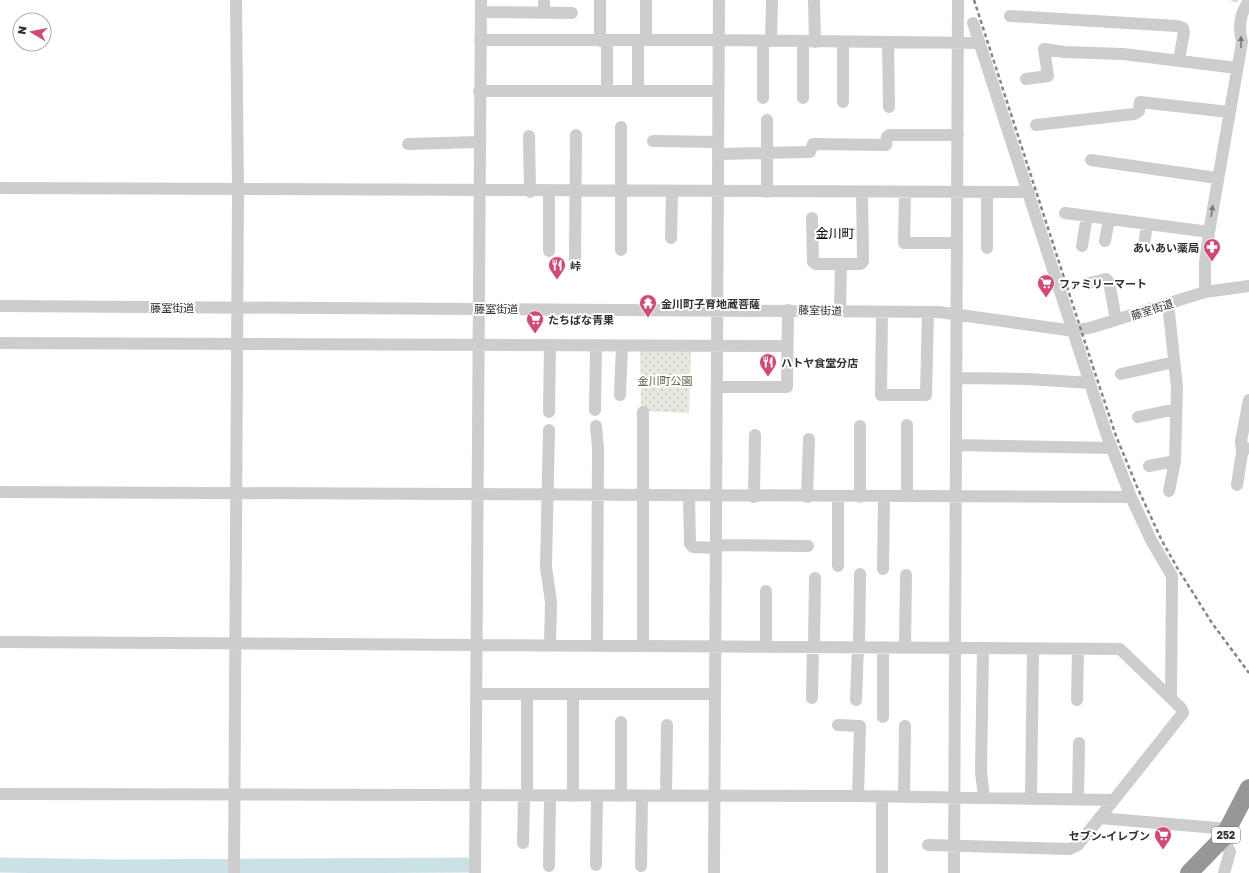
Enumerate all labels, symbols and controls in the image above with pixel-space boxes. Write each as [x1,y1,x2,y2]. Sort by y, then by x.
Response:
north arrow [12,12,52,52]
text: N [15,25,29,35]
one-way arrow [1237,36,1244,48]
one-way arrow [1209,205,1215,218]
district label: 金川町 [815,225,855,241]
pharmacy icon: あいあい薬局 [1202,237,1222,262]
place label: あいあい薬局 [1133,241,1199,254]
restaurant icon: 峠 [547,255,567,280]
place label: 峠 [570,259,581,272]
supermarket icon: ファミリーマート [1036,273,1056,298]
place label: ファミリーマート [1059,277,1147,290]
temple icon: 金川町子育地蔵菩薩 [638,293,658,318]
street label: 藤室街道 [1129,296,1175,322]
place label: 金川町子育地蔵菩薩 [661,297,760,310]
street label: 藤室街道 [150,301,194,314]
street label: 藤室街道 [474,302,518,315]
street label: 藤室街道 [798,303,842,317]
supermarket icon: たちばな青果 [525,309,545,334]
place label: たちばな青果 [548,313,614,326]
restaurant icon: ハトヤ食堂分店 [758,352,778,377]
place label: ハトヤ食堂分店 [781,356,858,369]
park label: 金川町公園 [638,374,693,387]
supermarket icon: セブン-イレブン [1153,825,1173,850]
road number: 252 [1212,827,1240,843]
place label: セブン-イレブン [1069,829,1150,842]

